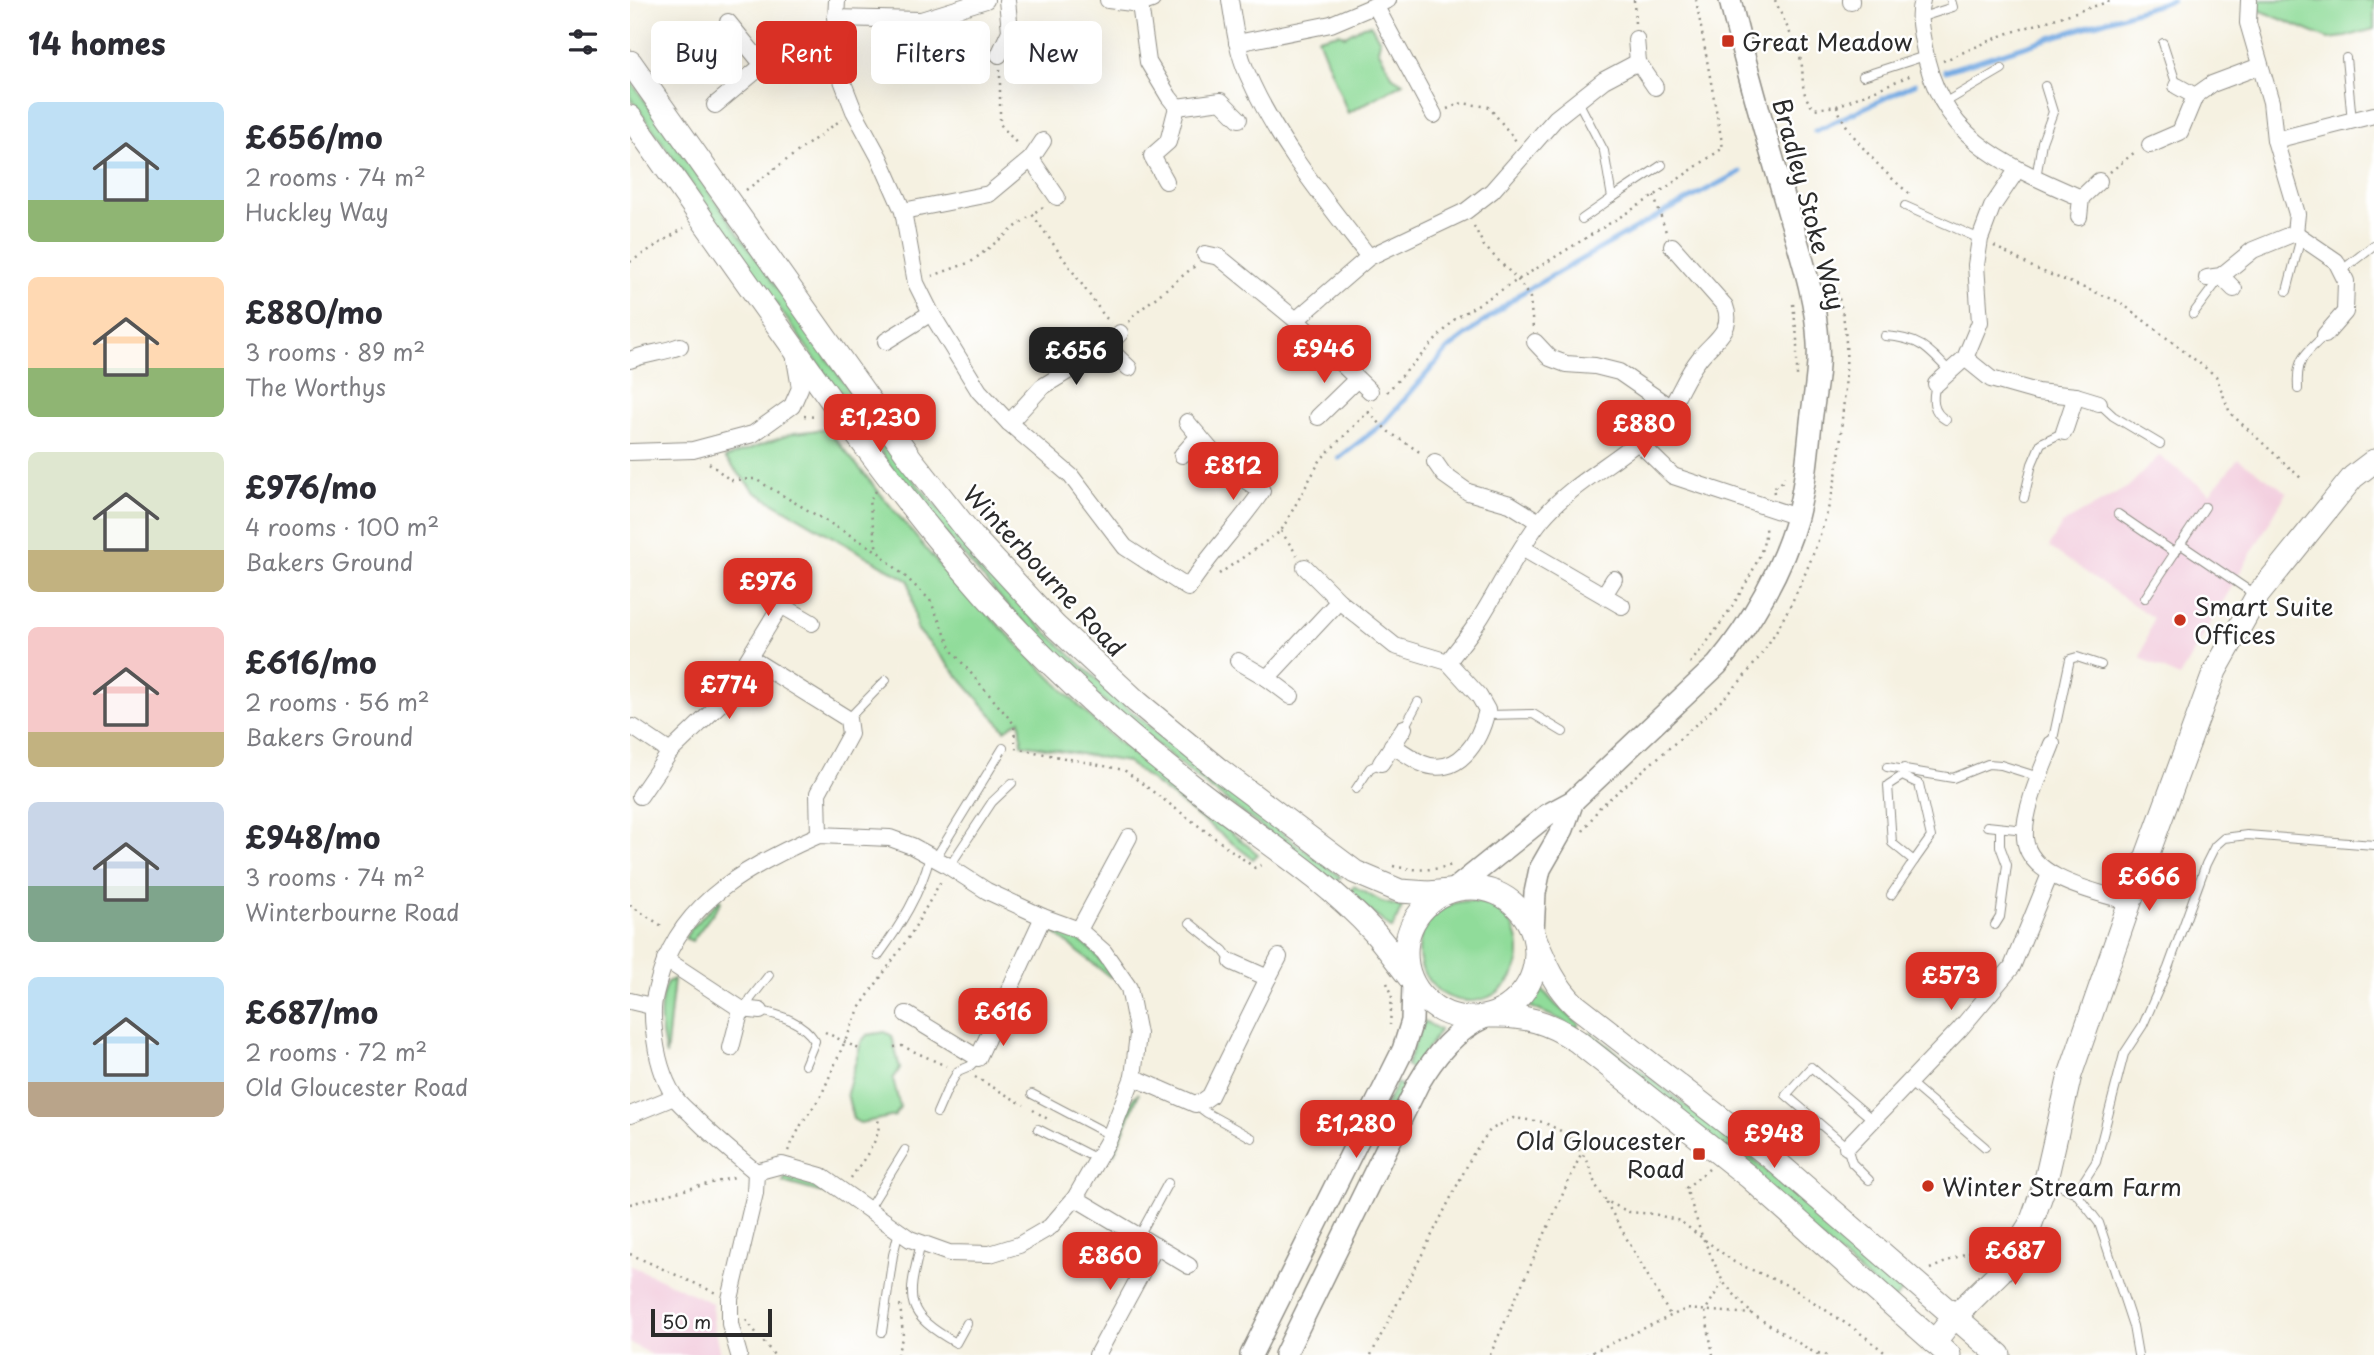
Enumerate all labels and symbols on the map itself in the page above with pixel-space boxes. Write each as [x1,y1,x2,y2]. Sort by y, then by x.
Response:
place label: Great Meadow [1742,23,1913,59]
marker: Great Meadow [1720,33,1736,49]
street label: Bradley Stoke Way [1764,94,1856,314]
pin: £946 [1283,326,1365,385]
pin: £656 [1035,328,1117,387]
pin: £1,230 [823,394,937,454]
pin: £880 [1603,400,1685,460]
pin: £812 [1192,442,1274,502]
street label: Winterbourne Road [955,476,1135,664]
pin: £976 [727,558,809,618]
place label: Smart Suite Offices [2194,588,2334,652]
marker: Smart Suite Offices [2172,612,2188,628]
pin: £774 [688,662,770,721]
pin: £666 [2108,853,2190,913]
pin: £573 [1910,953,1992,1012]
pin: £616 [962,988,1044,1048]
pin: £1,280 [1299,1100,1413,1160]
pin: £948 [1733,1110,1815,1170]
place label: Old Gloucester Road [1515,1122,1686,1186]
marker: Old Gloucester Road [1691,1146,1707,1162]
place label: Winter Stream Farm [1942,1168,2182,1204]
marker: Winter Stream Farm [1920,1178,1936,1194]
pin: £687 [1974,1228,2056,1287]
pin: £860 [1069,1232,1151,1292]
scale bar [651,1306,772,1338]

